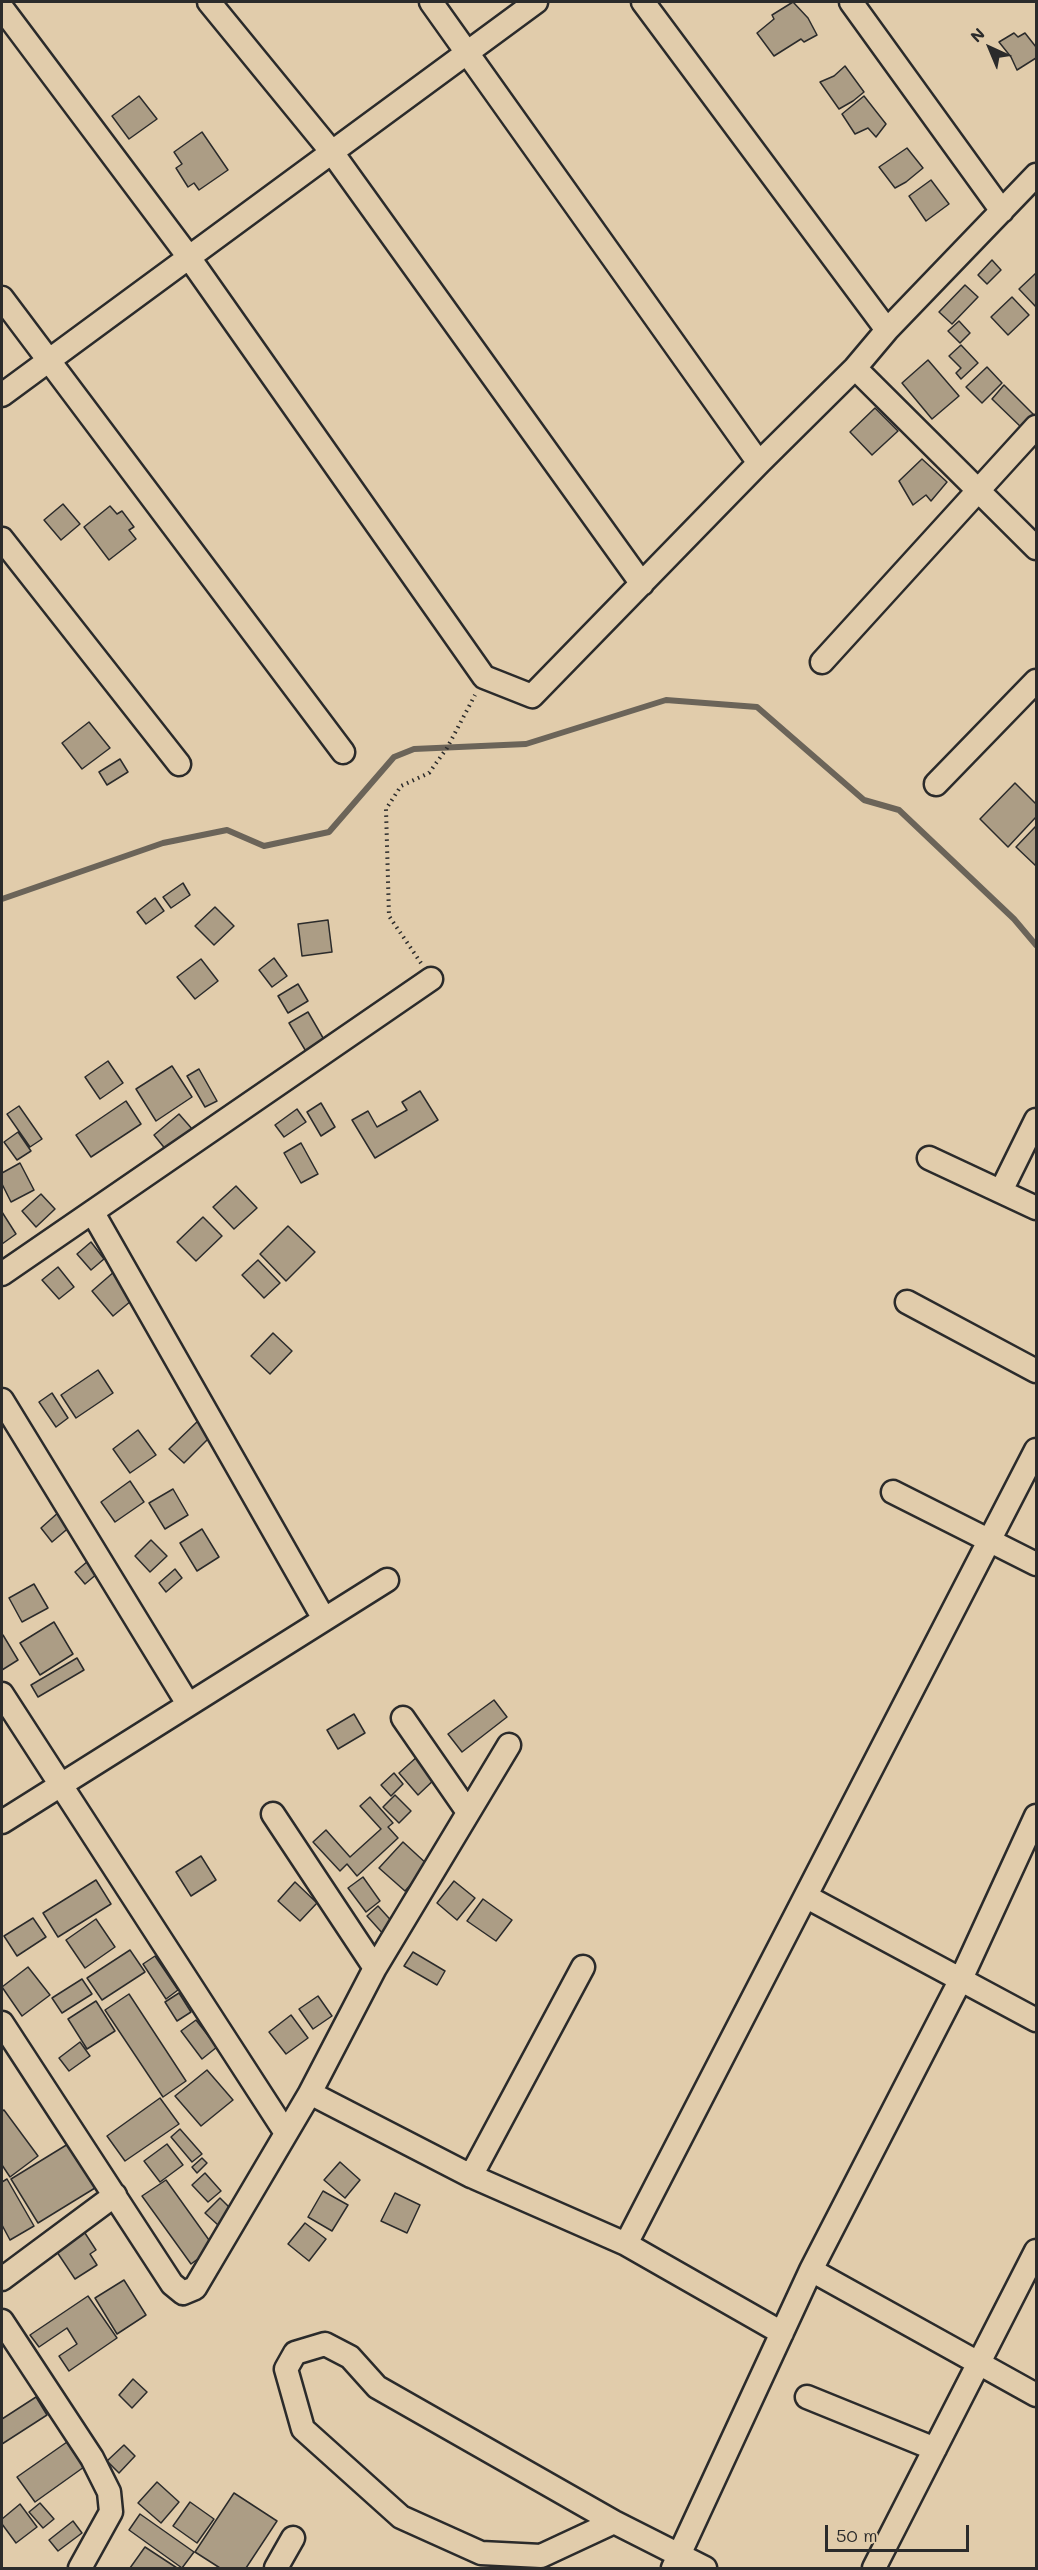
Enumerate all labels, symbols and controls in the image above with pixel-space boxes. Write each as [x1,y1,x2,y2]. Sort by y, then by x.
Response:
north arrow [960,18,1020,78]
text: N [965,23,989,46]
scale bar [828,2513,972,2551]
text: 50 m [836,2523,878,2547]

